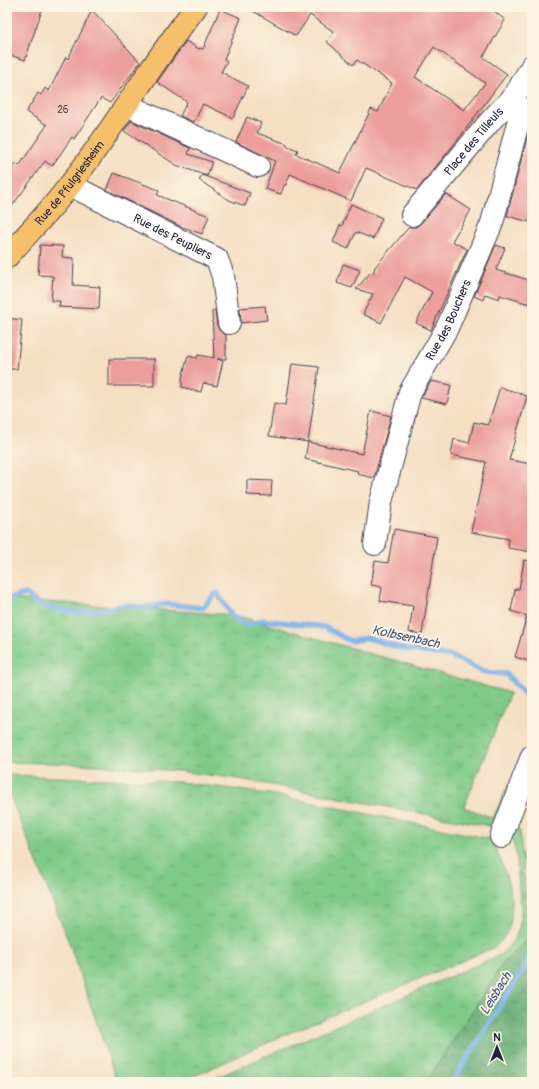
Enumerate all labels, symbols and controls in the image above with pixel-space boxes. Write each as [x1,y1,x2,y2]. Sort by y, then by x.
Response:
house number: 26 [57,104,69,116]
street label: Place des Tilleuls [441,104,507,179]
street label: Rue de Pfulgriesheim [32,138,108,229]
street label: Rue des Peupliers [131,211,215,264]
street label: Rue des Bouchers [423,277,475,363]
water label: Kolbsenbach [371,622,442,652]
water label: Leisbach [477,969,516,1018]
north arrow [477,1027,517,1067]
text: N [493,1031,501,1044]

